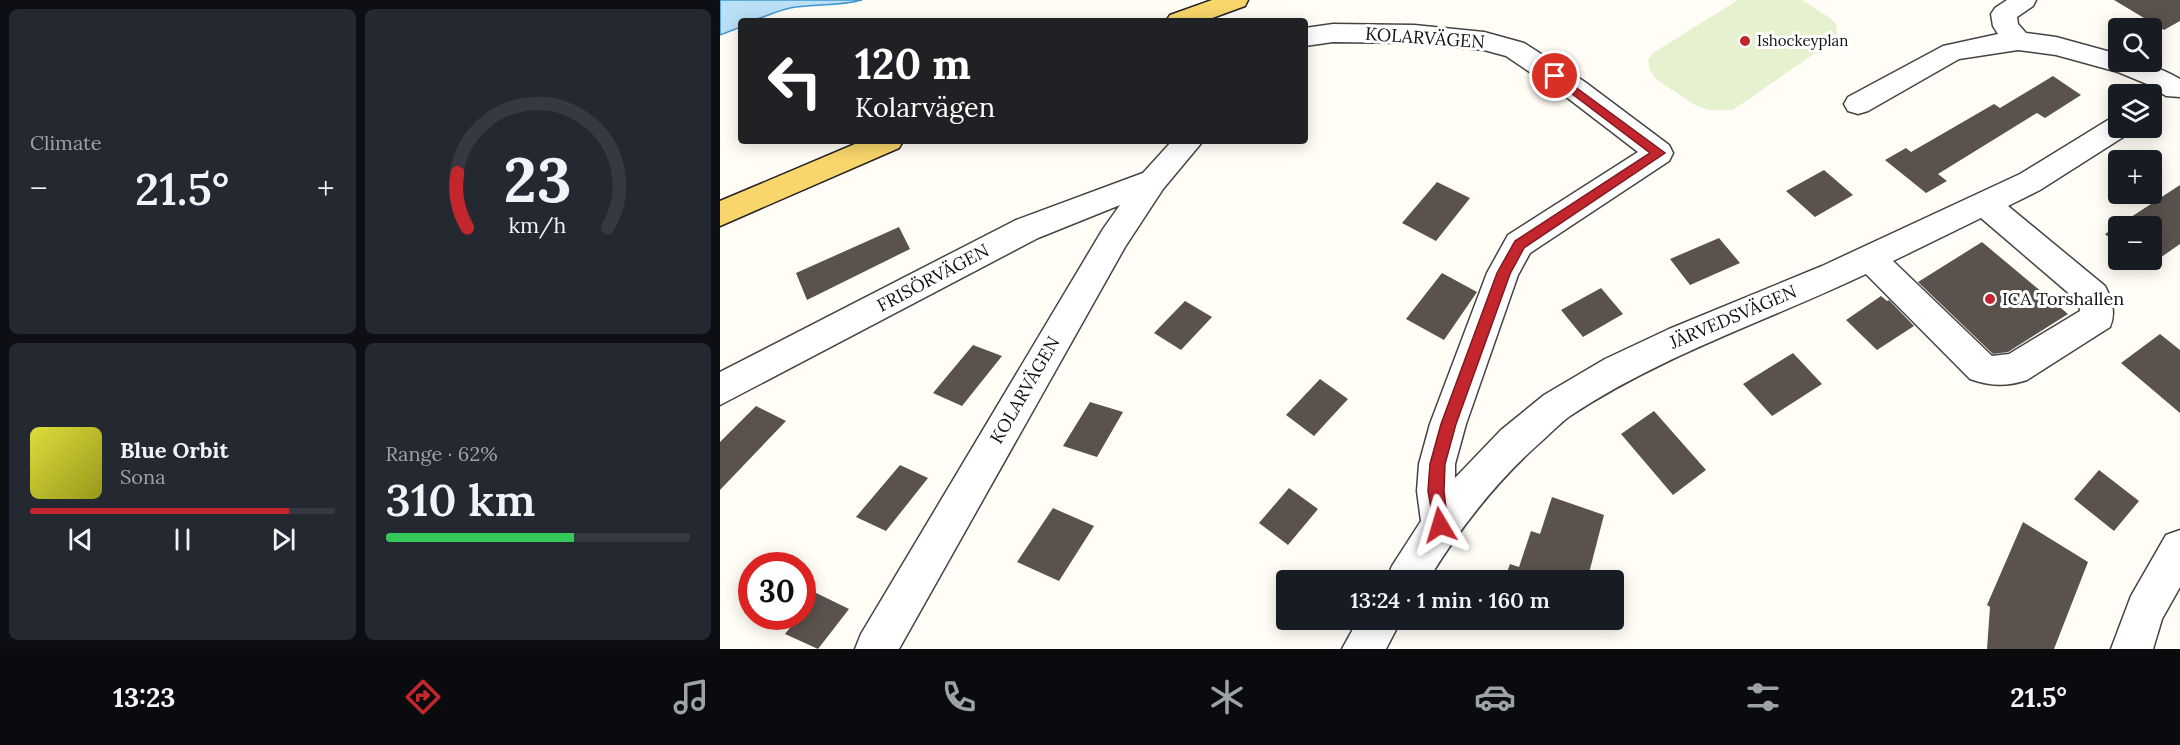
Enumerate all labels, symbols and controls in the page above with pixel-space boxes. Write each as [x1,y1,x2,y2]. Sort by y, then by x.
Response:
map controls [2108,18,2162,270]
button: search [2108,18,2162,72]
street label: KOLARVÄGEN [1364,22,1486,53]
place label: Ishockeyplan [1757,31,1848,50]
marker: Ishockeyplan [1738,34,1752,48]
text: 120 m [855,37,971,91]
icon: left [756,42,834,120]
pin [1529,50,1580,101]
icon: arrive [1538,59,1571,92]
button: layers [2108,84,2162,138]
text: Kolarvägen [855,90,995,124]
text: Climate [30,130,102,155]
text: 23 [504,139,572,219]
button: + [2108,150,2162,204]
text: 21.5° [135,160,229,217]
text: − [30,167,48,209]
text: + [317,167,335,209]
text: km/h [509,212,567,240]
button: − [2108,216,2162,270]
street label: FRISÖRVÄGEN [873,238,993,317]
street label: JÄRVEDSVÄGEN [1665,279,1800,354]
place label: ICA Torshallen [2002,287,2124,310]
marker: ICA Torshallen [1983,292,1997,306]
street label: KOLARVÄGEN [985,332,1065,447]
text: Blue Orbit [120,436,228,464]
text: Range · 62% [386,441,498,466]
text: Sona [120,464,166,489]
text: 310 km [386,471,535,528]
position arrow [1408,493,1472,557]
icon: previous [64,523,97,556]
icon: pause [166,523,199,556]
icon: next [267,523,300,556]
speed limit sign: 30 [738,552,816,630]
text: 13:24 · 1 min · 160 m [1350,586,1550,614]
icon: directions [402,676,444,718]
icon: music [670,676,712,718]
icon: phone [938,676,980,718]
icon: climate [1206,676,1248,718]
icon: car [1474,676,1516,718]
icon: filters [1742,676,1784,718]
text: 13:23 [113,680,175,714]
text: 21.5° [2010,680,2067,714]

